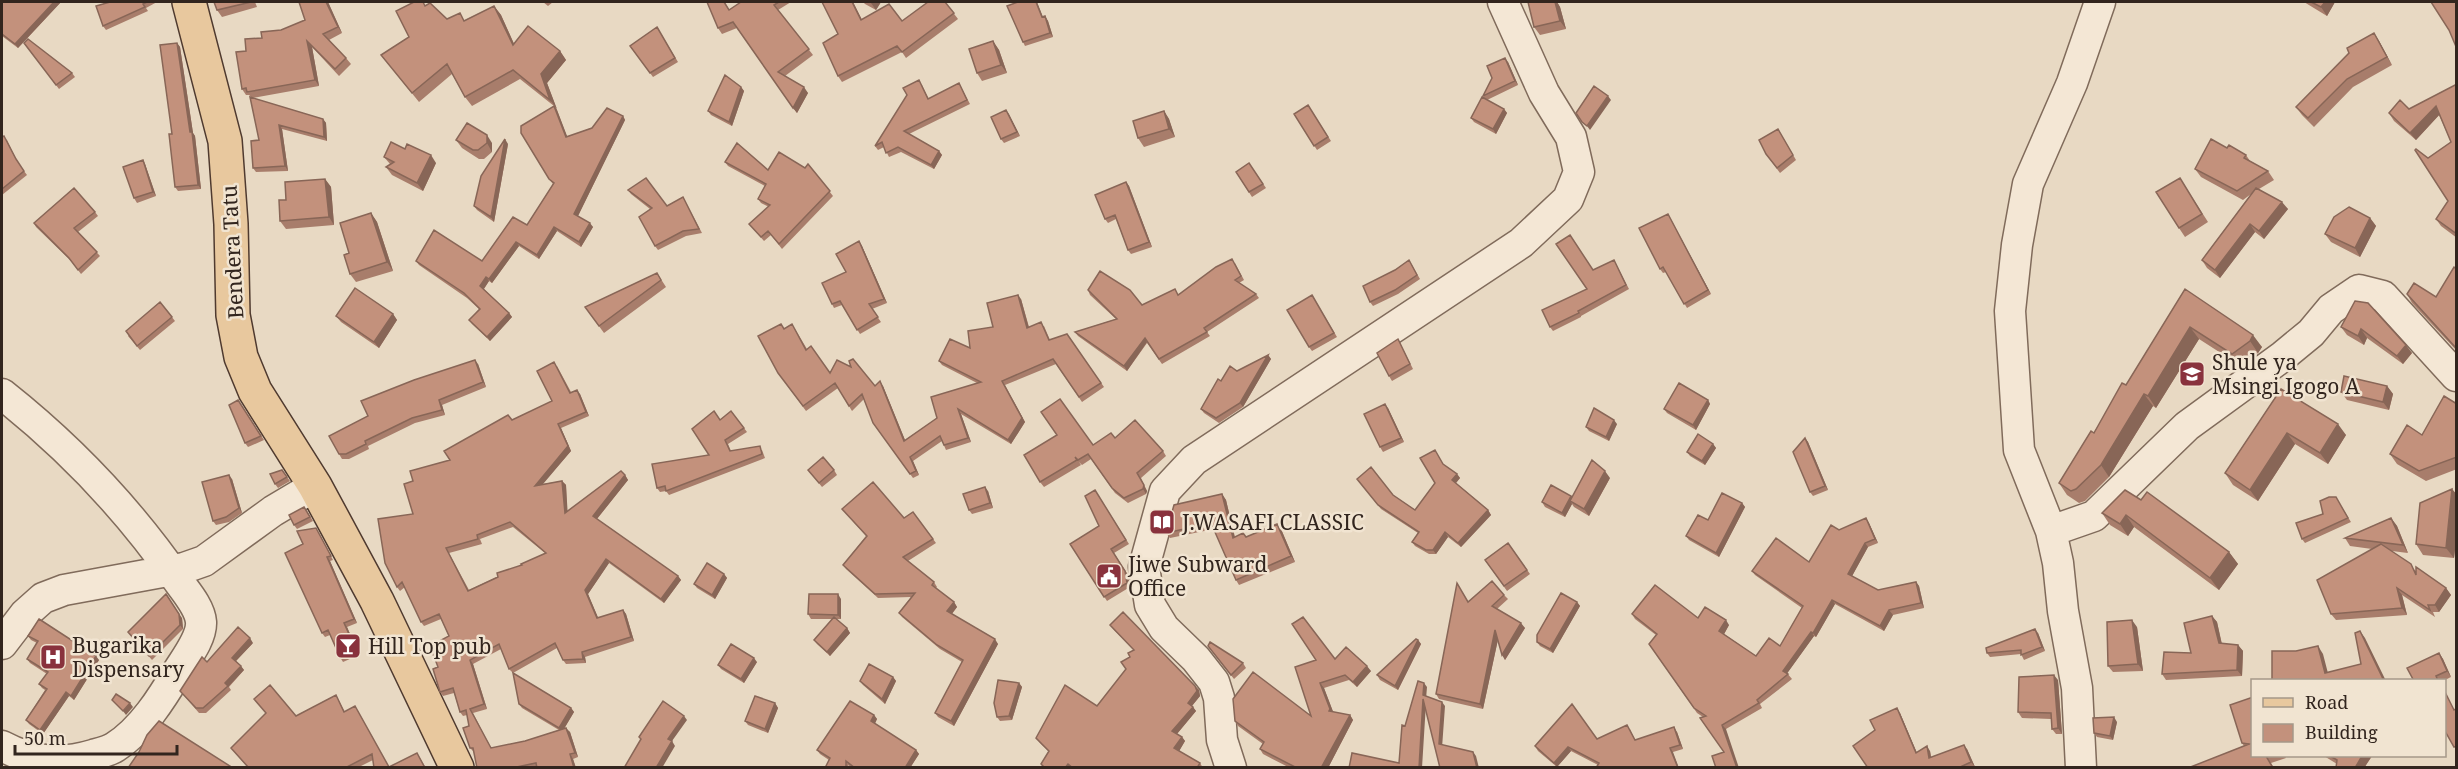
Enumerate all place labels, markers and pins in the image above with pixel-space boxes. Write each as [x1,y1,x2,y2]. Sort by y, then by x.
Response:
place label: Shule ya Msingi Igogo A [2212,348,2360,400]
school or university icon: Shule ya Msingi Igogo A [2177,359,2207,389]
library icon: J.WASAFI CLASSIC [1147,507,1177,537]
place label: J.WASAFI CLASSIC [1181,508,1364,536]
place label: Jiwe Subward Office [1127,550,1267,602]
public building icon: Jiwe Subward Office [1094,561,1124,591]
place label: Bugarika Dispensary [72,631,184,683]
bar icon: Hill Top pub [333,631,363,661]
place label: Hill Top pub [368,632,491,660]
hospital icon: Bugarika Dispensary [38,642,68,672]

